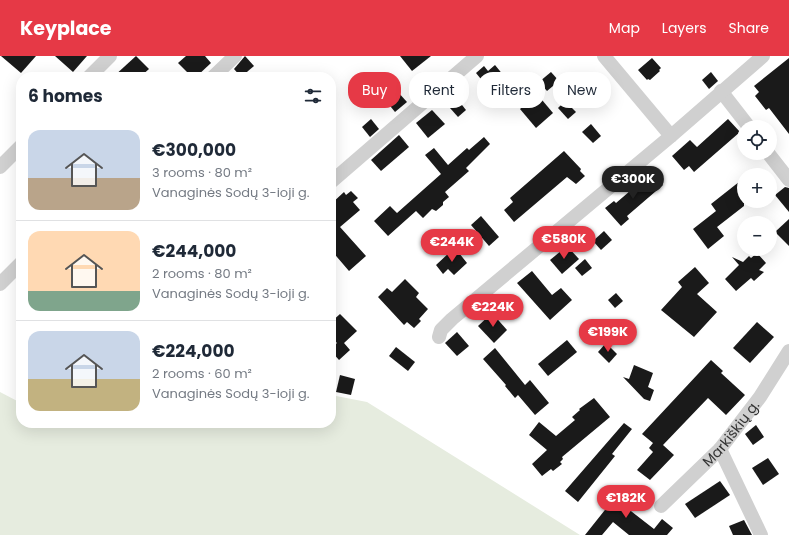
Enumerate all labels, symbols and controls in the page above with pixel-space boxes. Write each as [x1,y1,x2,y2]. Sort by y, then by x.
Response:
text: Keyplace [20,15,112,42]
text: Map [609,18,640,38]
text: Layers [662,18,706,38]
text: Share [728,18,769,38]
chip: Buy [348,72,401,108]
chip: Rent [409,72,469,108]
chip: Filters [477,72,545,108]
chip: New [553,72,611,108]
text: 6 homes [28,84,103,108]
icon: filters [302,85,324,107]
map controls [737,120,777,256]
button: locate [737,120,777,160]
text: €300,000 [152,138,236,162]
icon: home [60,146,108,194]
text: 3 rooms · 80 m² [152,163,252,182]
pin: €300K [605,166,661,200]
button: + [737,168,777,208]
text: €300K [611,169,655,188]
text: Vanaginės Sodų 3-ioji g. [152,183,310,202]
button: − [737,216,777,256]
pin: €580K [536,226,592,260]
pin: €244K [424,229,480,263]
text: €580K [542,229,586,248]
text: €244K [430,232,474,251]
text: €244,000 [152,239,236,263]
icon: home [60,247,108,295]
text: 2 rooms · 80 m² [152,264,252,283]
text: Vanaginės Sodų 3-ioji g. [152,284,310,303]
pin: €224K [465,294,521,328]
text: €224K [471,297,515,316]
pin: €199K [580,319,636,353]
text: €199K [588,322,628,341]
text: €224,000 [152,339,235,363]
icon: home [60,347,108,395]
text: 2 rooms · 60 m² [152,364,252,383]
text: Vanaginės Sodų 3-ioji g. [152,384,310,403]
street label: Markiškių g. [698,396,764,471]
pin: €182K [598,485,654,519]
text: €182K [606,488,646,507]

